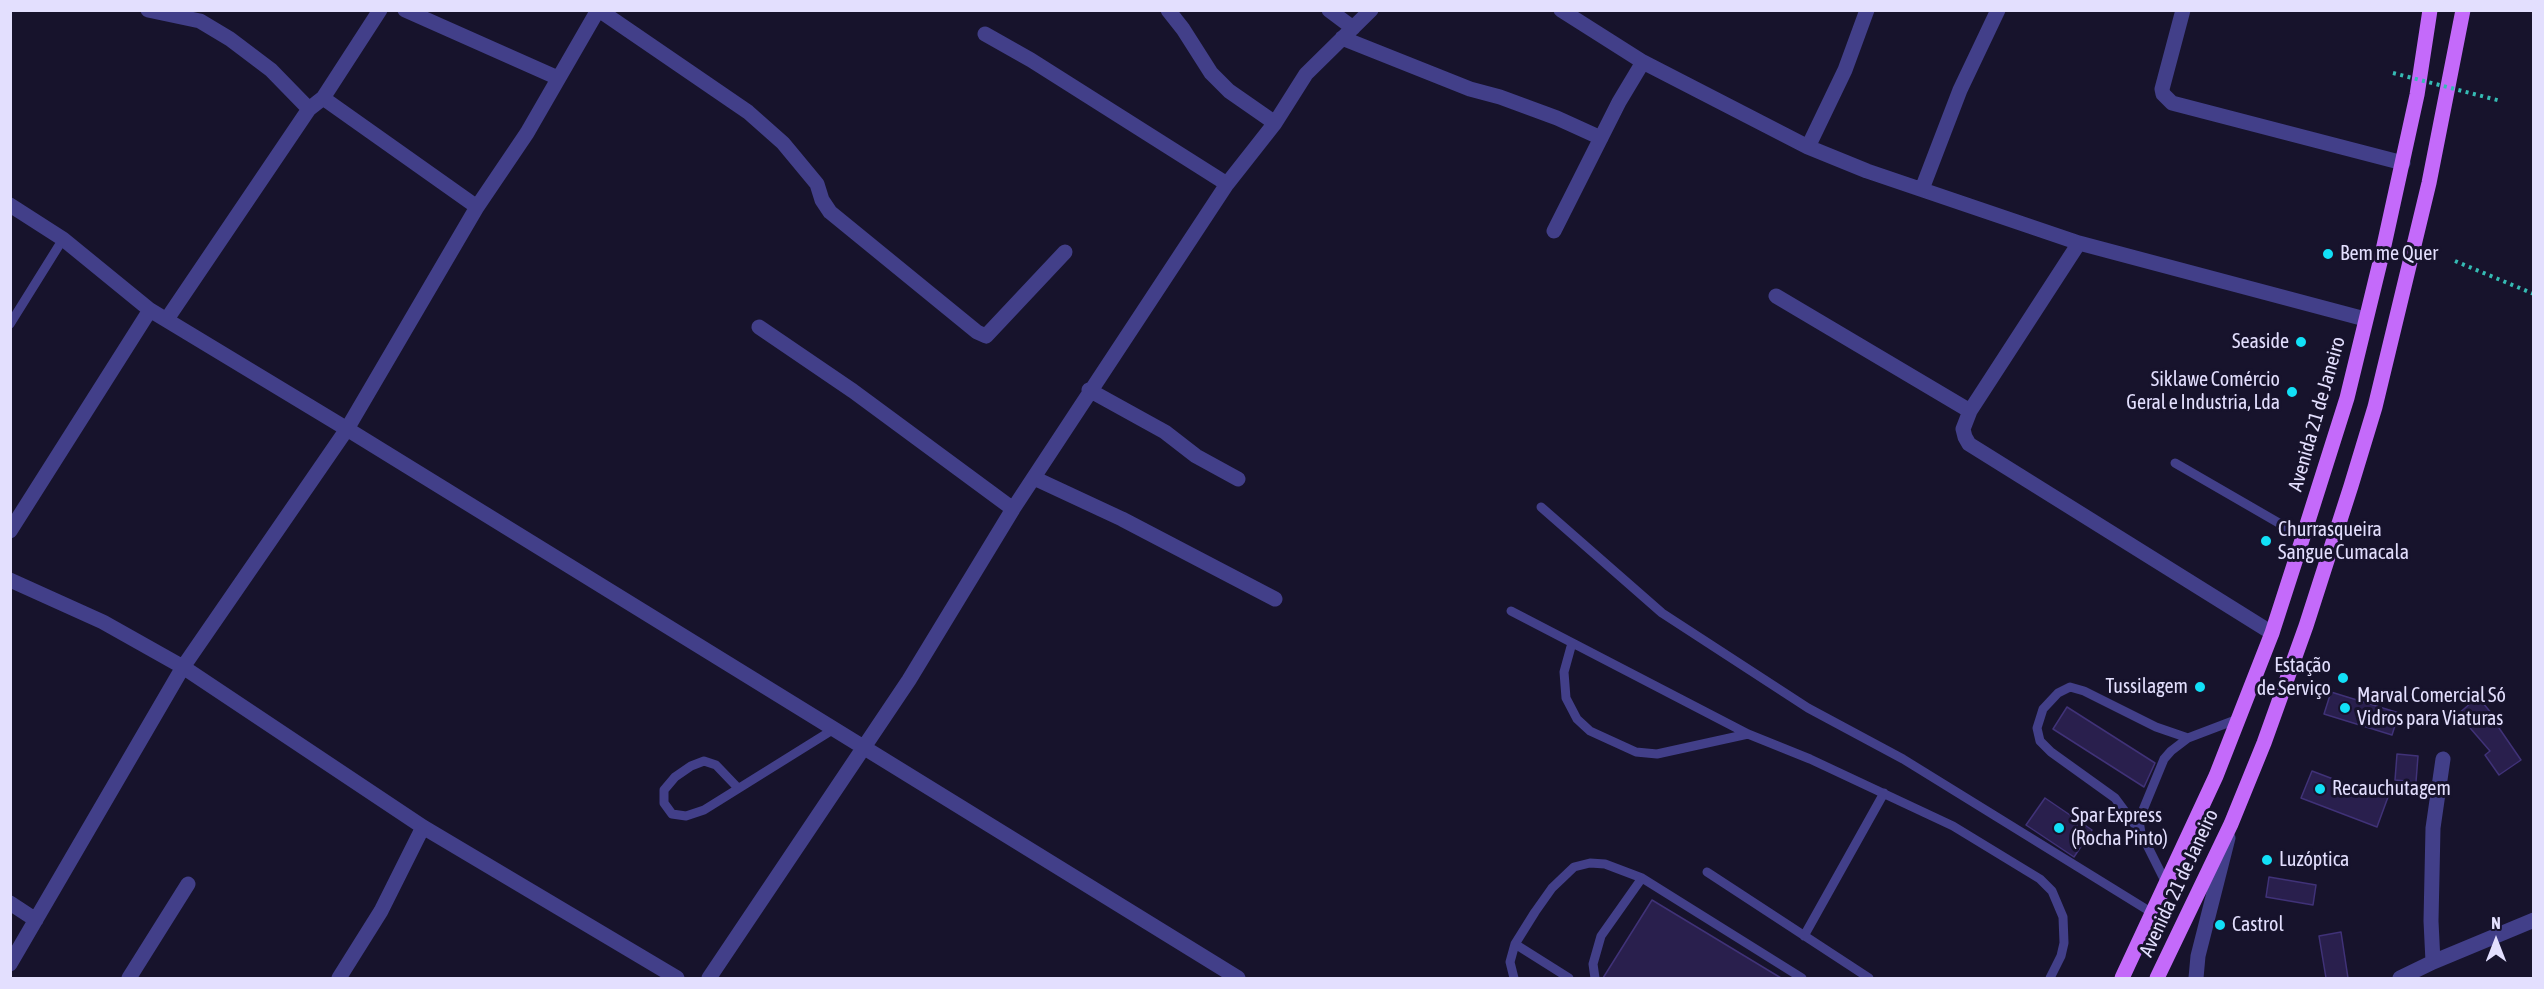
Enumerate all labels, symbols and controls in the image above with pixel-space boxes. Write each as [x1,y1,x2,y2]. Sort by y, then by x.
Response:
place label: Bem me Quer [2340,242,2438,266]
marker: Bem me Quer [2321,247,2335,261]
place label: Seaside [2232,330,2289,354]
street label: Avenida 21 de Janeiro [2283,334,2351,494]
marker: Seaside [2294,335,2308,349]
place label: Siklawe Comércio Geral e Industria, Lda [2126,368,2280,415]
marker: Siklawe Comércio Geral e Industria, Lda [2285,385,2299,399]
place label: Churrasqueira Sangue Cumacala [2278,518,2409,565]
marker: Churrasqueira Sangue Cumacala [2259,534,2273,548]
place label: Estação de Serviço [2257,654,2331,701]
marker: Estação de Serviço [2336,671,2350,685]
place label: Tussilagem [2106,675,2188,699]
marker: Tussilagem [2193,680,2207,694]
place label: Marval Comercial Só Vidros para Viaturas [2357,684,2506,731]
marker: Marval Comercial Só Vidros para Viaturas [2338,701,2352,715]
place label: Recauchutagem [2332,777,2451,801]
marker: Recauchutagem [2313,782,2327,796]
place label: Spar Express (Rocha Pinto) [2071,804,2168,851]
street label: Avenida 21 de Janeiro [2134,805,2224,961]
marker: Spar Express (Rocha Pinto) [2052,821,2066,835]
place label: Luzóptica [2279,848,2349,872]
marker: Luzóptica [2260,853,2274,867]
north arrow [2466,911,2526,971]
place label: Castrol [2232,913,2284,937]
text: N [2491,914,2501,932]
marker: Castrol [2213,918,2227,932]

